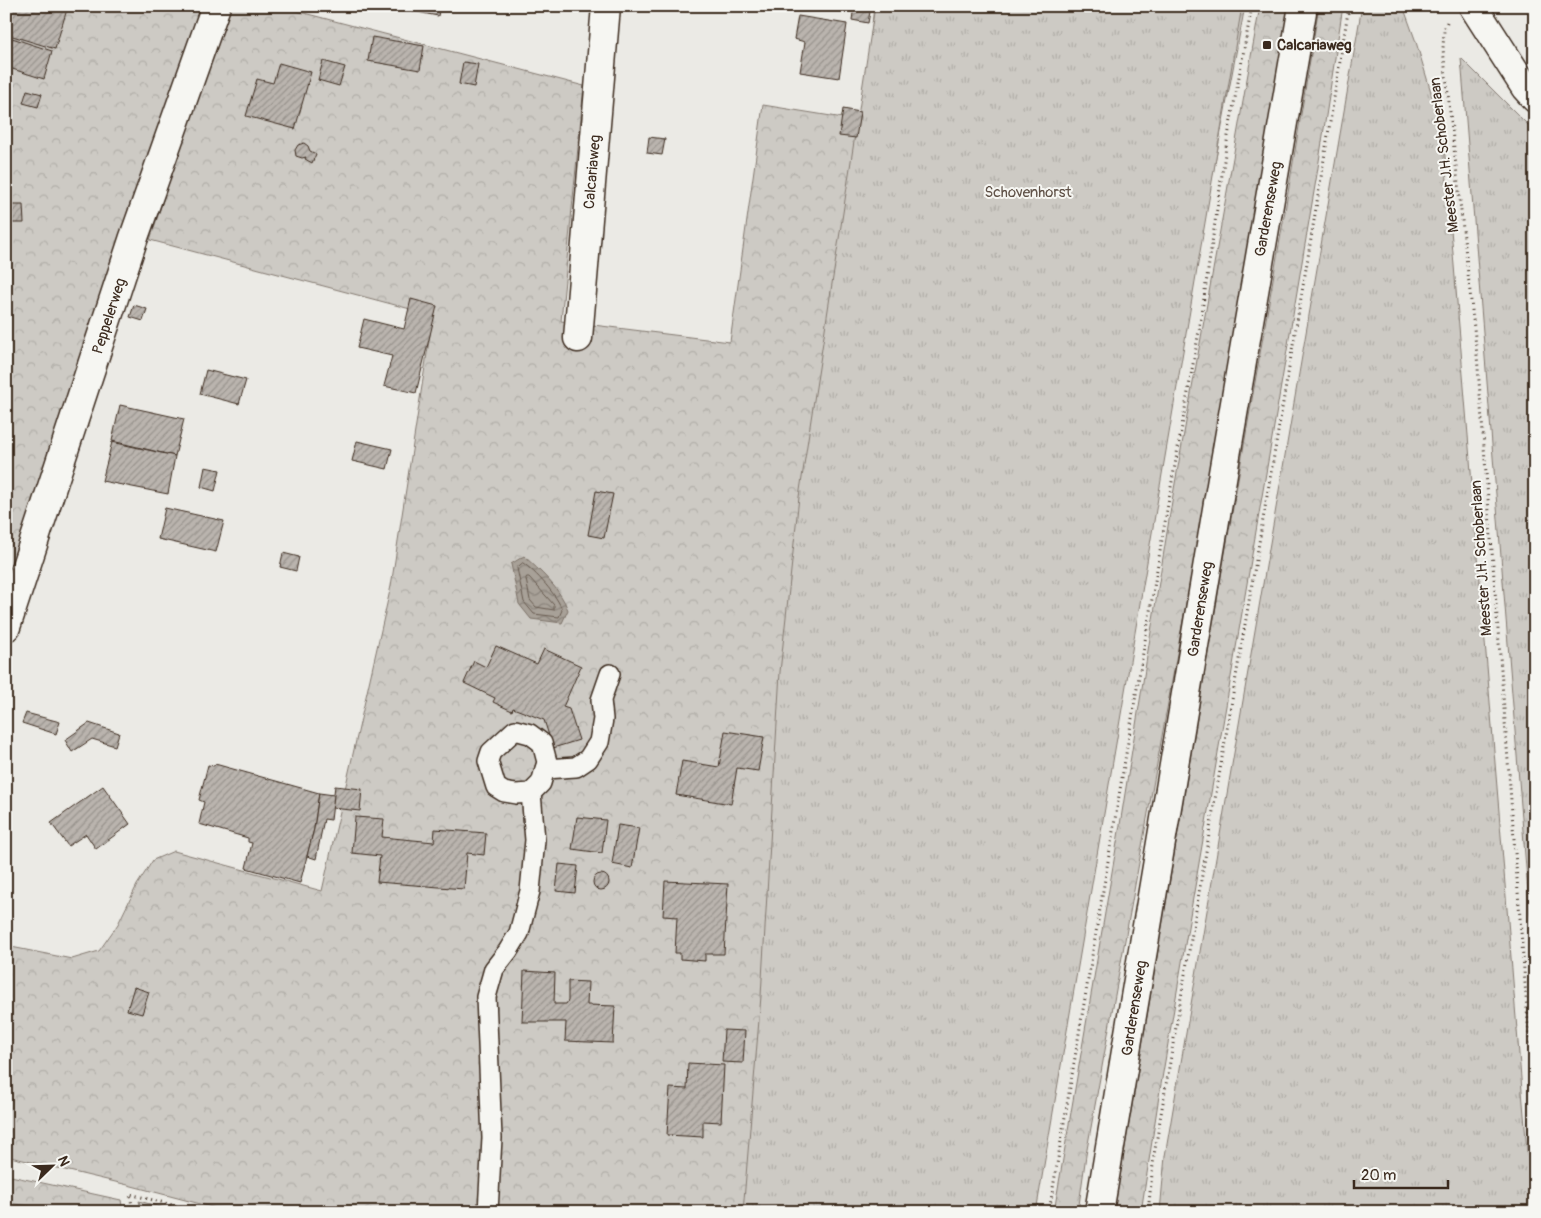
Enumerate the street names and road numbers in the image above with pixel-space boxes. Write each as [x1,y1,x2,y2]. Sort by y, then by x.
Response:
street label: Meester J.H. Schoberlaan [1426,76,1463,234]
street label: Calcariaweg [580,134,605,210]
street label: Garderenseweg [1251,160,1286,258]
street label: Peppelerweg [88,276,131,356]
street label: Meester J.H. Schoberlaan [1467,479,1496,637]
street label: Garderenseweg [1184,560,1217,658]
street label: Garderenseweg [1118,959,1151,1057]

